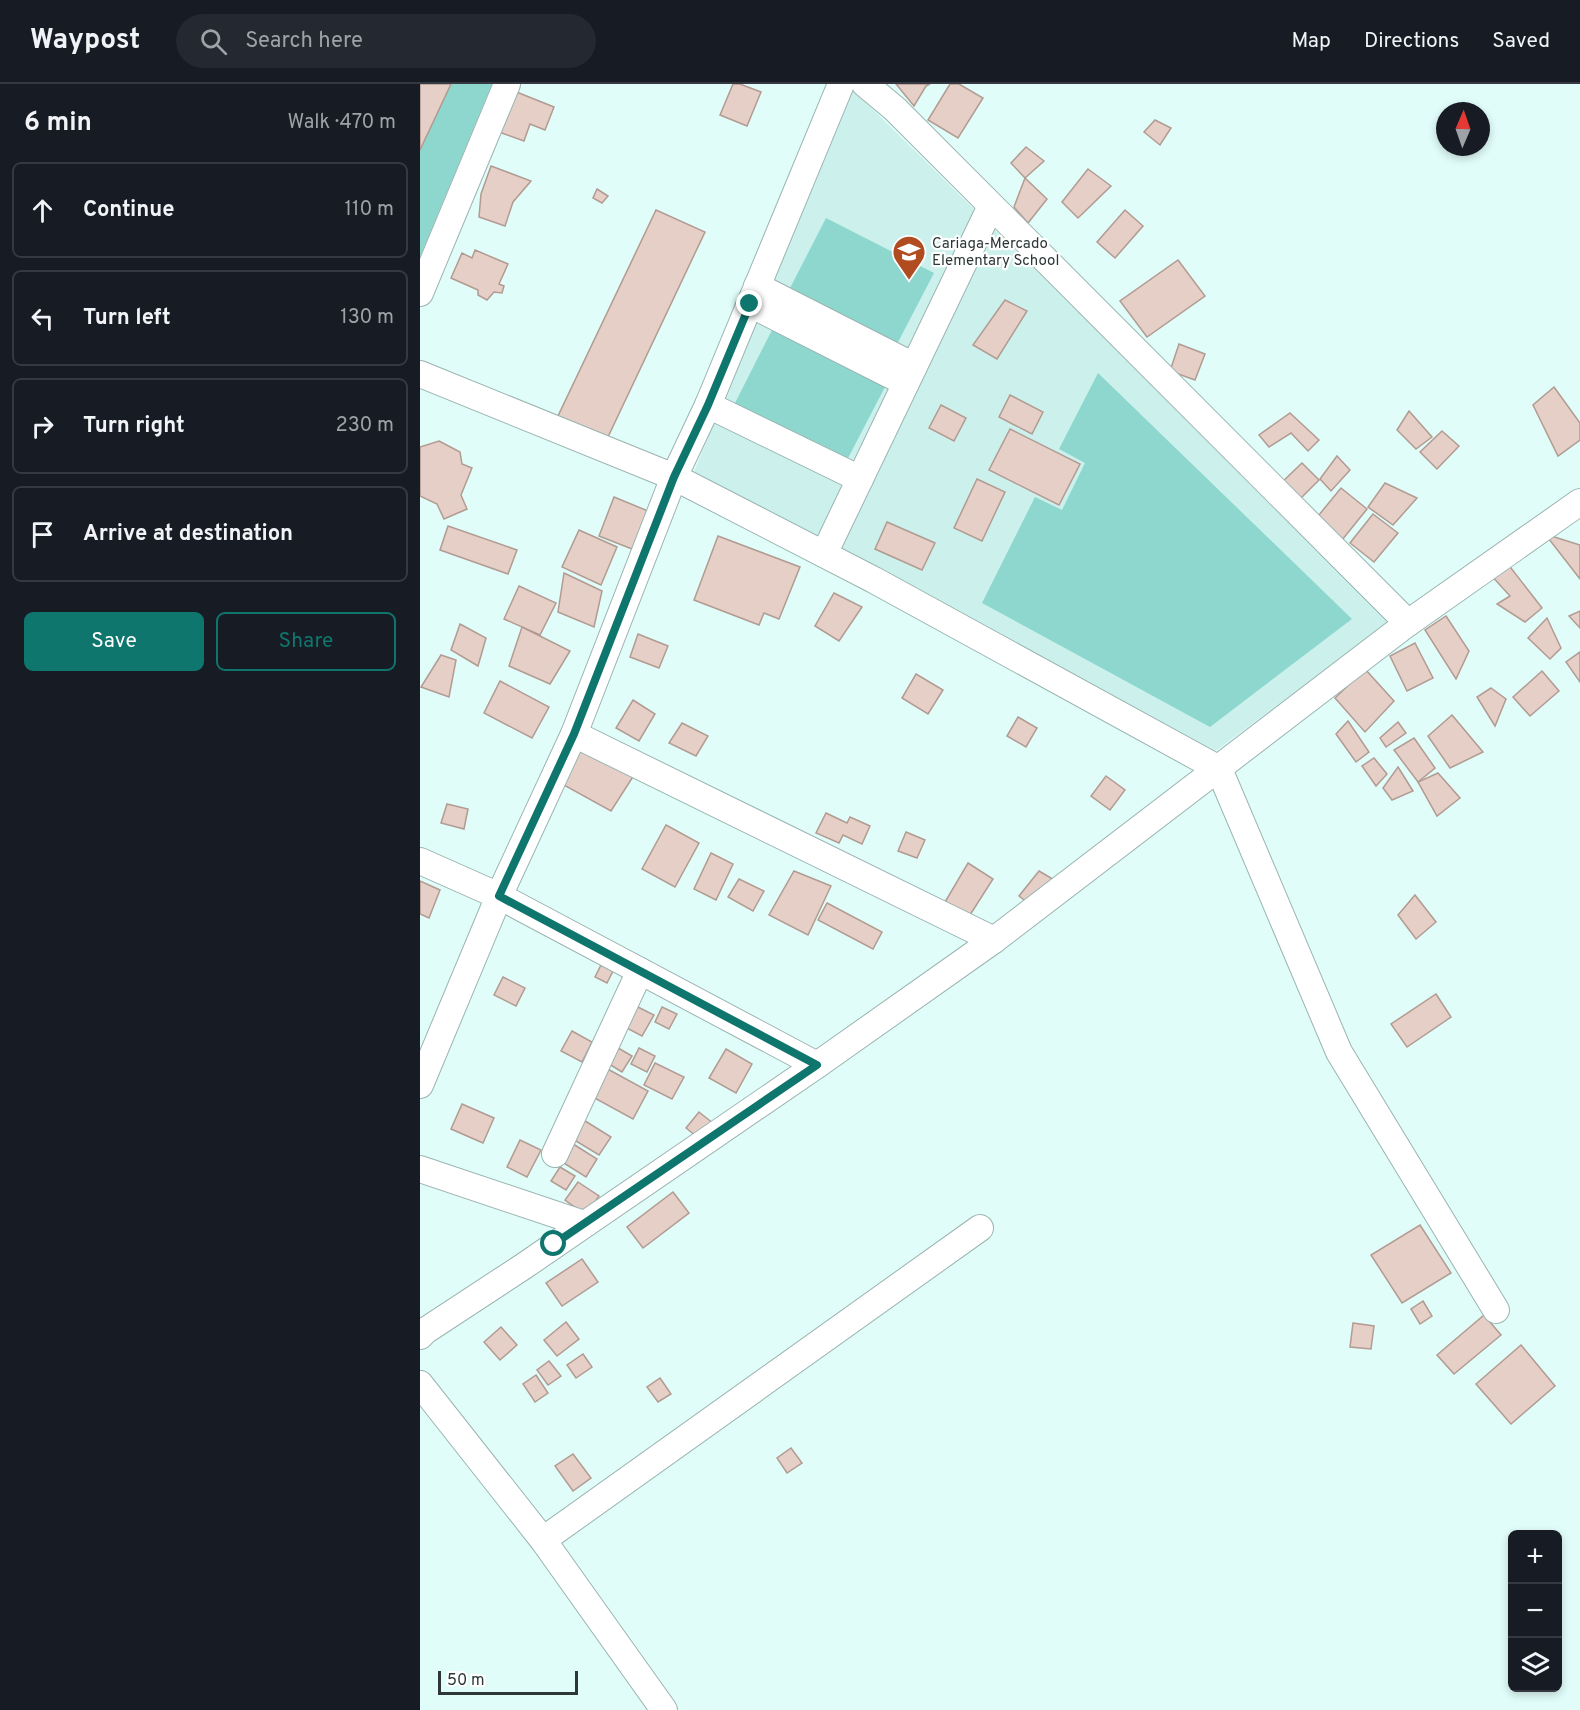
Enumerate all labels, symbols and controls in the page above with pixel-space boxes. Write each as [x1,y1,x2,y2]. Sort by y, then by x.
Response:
search box [176,14,596,68]
text: Waypost [30,23,140,59]
icon: search [197,25,230,58]
text: Search here [245,28,363,55]
text: Map [1291,28,1331,55]
text: Directions [1364,28,1459,55]
text: Saved [1492,28,1550,55]
north arrow [1436,102,1490,156]
text: 6 min [24,107,92,140]
text: Walk · 470 m [287,110,396,136]
icon: ahead [26,194,59,227]
text: Continue [83,197,174,224]
text: 110 m [345,197,394,223]
school or university icon: Cariaga-Mercado Elementary School [891,234,927,281]
place label: Cariaga-Mercado Elementary School [932,235,1059,271]
route end [736,290,762,316]
icon: left [26,302,59,335]
text: Turn left [83,305,171,332]
text: 130 m [340,305,394,331]
icon: right [26,410,59,443]
text: Turn right [83,413,185,440]
text: 230 m [335,413,394,439]
icon: arrive [26,518,59,551]
text: Arrive at destination [83,521,293,548]
button: Save [24,612,204,671]
button: Share [216,612,396,671]
route start [540,1230,566,1256]
map controls [1508,1530,1562,1692]
button: + [1508,1530,1562,1584]
button: − [1508,1584,1562,1638]
button: layers [1508,1638,1562,1692]
scale bar [438,1668,578,1696]
text: 50 m [447,1671,485,1691]

